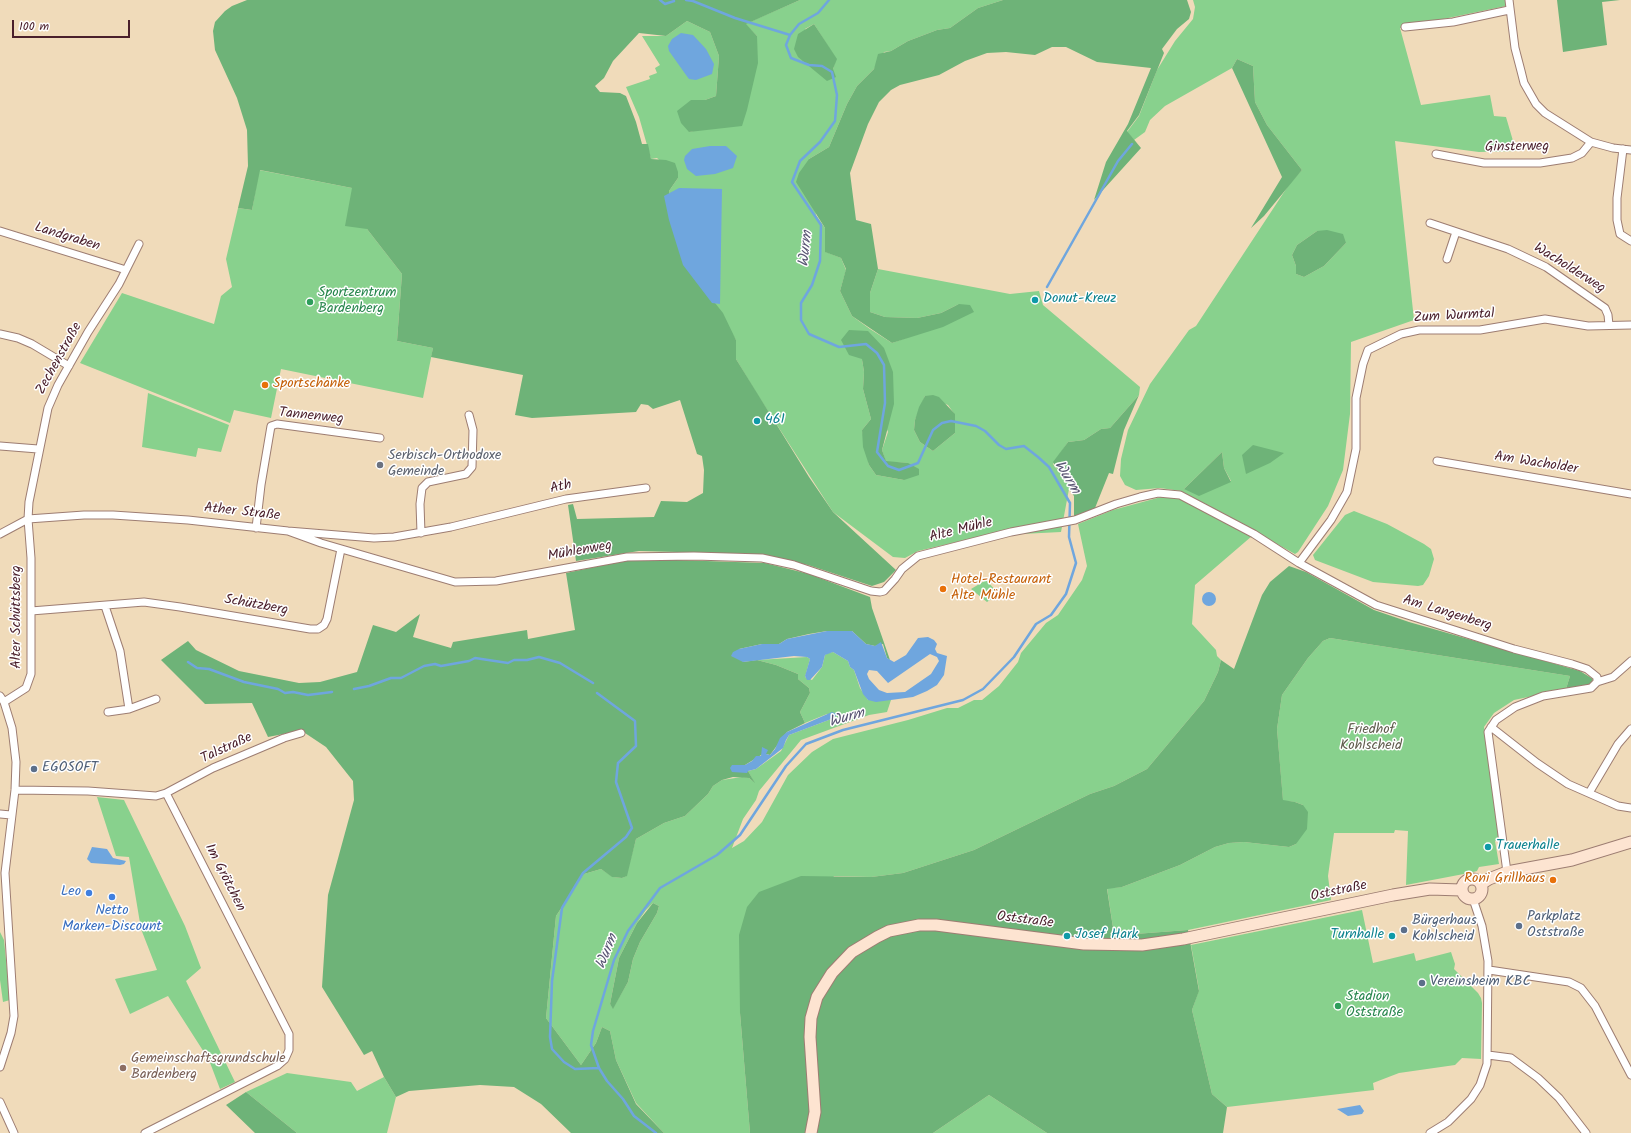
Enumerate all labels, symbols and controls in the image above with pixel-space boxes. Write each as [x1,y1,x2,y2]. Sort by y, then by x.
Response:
scale bar [14,12,132,38]
text: 100 m [19,17,49,36]
street label: Ginsterweg [1485,139,1549,157]
street label: Landgraben [32,220,102,256]
water label: Wurm [796,230,818,268]
street label: Wacholderweg [1530,240,1608,298]
place label: Sportzentrum Bardenberg [318,286,396,318]
place label: Donut-Kreuz [1043,292,1117,308]
marker: Donut-Kreuz [1030,295,1040,305]
marker: Sportzentrum Bardenberg [305,297,315,307]
street label: Zum Wurmtal [1413,306,1495,328]
street label: Zechenstraße [33,320,87,398]
place label: Sportschänke [273,377,350,393]
marker: Sportschänke [260,380,270,390]
street label: Tannenweg [278,405,344,429]
place label: 461 [765,413,785,429]
marker: 461 [752,416,762,426]
place label: Serbisch-Orthodoxe Gemeinde [388,449,501,482]
street label: Am Wacholder [1493,449,1579,479]
water label: Wurm [1049,458,1083,498]
marker: Serbisch-Orthodoxe Gemeinde [375,460,385,470]
street label: Ath [549,478,573,498]
street label: Ather Straße [203,501,281,525]
street label: Alte Mühle [928,515,994,547]
street label: Mühlenweg [547,538,613,566]
street label: Alter Schüttsberg [10,565,26,669]
place label: Hotel-Restaurant Alte Mühle [951,573,1052,606]
marker: Hotel-Restaurant Alte Mühle [938,584,948,594]
street label: Schützberg [223,592,289,620]
street label: Am Langenberg [1400,592,1494,636]
water label: Wurm [827,705,867,733]
park label: Friedhof Kohlscheid [1340,723,1402,756]
street label: Talstraße [199,730,255,768]
place label: EGOSOFT [42,761,98,777]
marker: EGOSOFT [29,764,39,774]
place label: Trauerhalle [1496,839,1560,855]
street label: Im Grötchen [200,841,248,915]
marker: Trauerhalle [1483,842,1493,852]
place label: Roni Grillhaus [1464,872,1545,888]
marker: Roni Grillhaus [1548,875,1558,885]
street label: Oststraße [1309,878,1369,906]
place label: Leo [61,885,81,901]
marker: Leo [84,888,94,898]
marker: Netto Marken-Discount [107,892,117,902]
place label: Netto Marken-Discount [62,904,162,936]
street label: Oststraße [996,909,1054,933]
place label: Parkplatz Oststraße [1527,910,1584,942]
place label: Bürgerhaus Kohlscheid [1412,914,1477,946]
marker: Parkplatz Oststraße [1514,921,1524,931]
marker: Bürgerhaus Kohlscheid [1399,925,1409,935]
place label: Josef Hark [1075,928,1138,944]
place label: Turnhalle [1330,928,1384,944]
marker: Josef Hark [1062,931,1072,941]
marker: Turnhalle [1387,931,1397,941]
water label: Wurm [593,932,623,972]
place label: Vereinsheim KBC [1430,975,1531,991]
marker: Vereinsheim KBC [1417,978,1427,988]
place label: Stadion Oststraße [1346,990,1403,1022]
marker: Stadion Oststraße [1333,1001,1343,1011]
place label: Gemeinschaftsgrundschule Bardenberg [131,1052,286,1084]
marker: Gemeinschaftsgrundschule Bardenberg [118,1063,128,1073]

